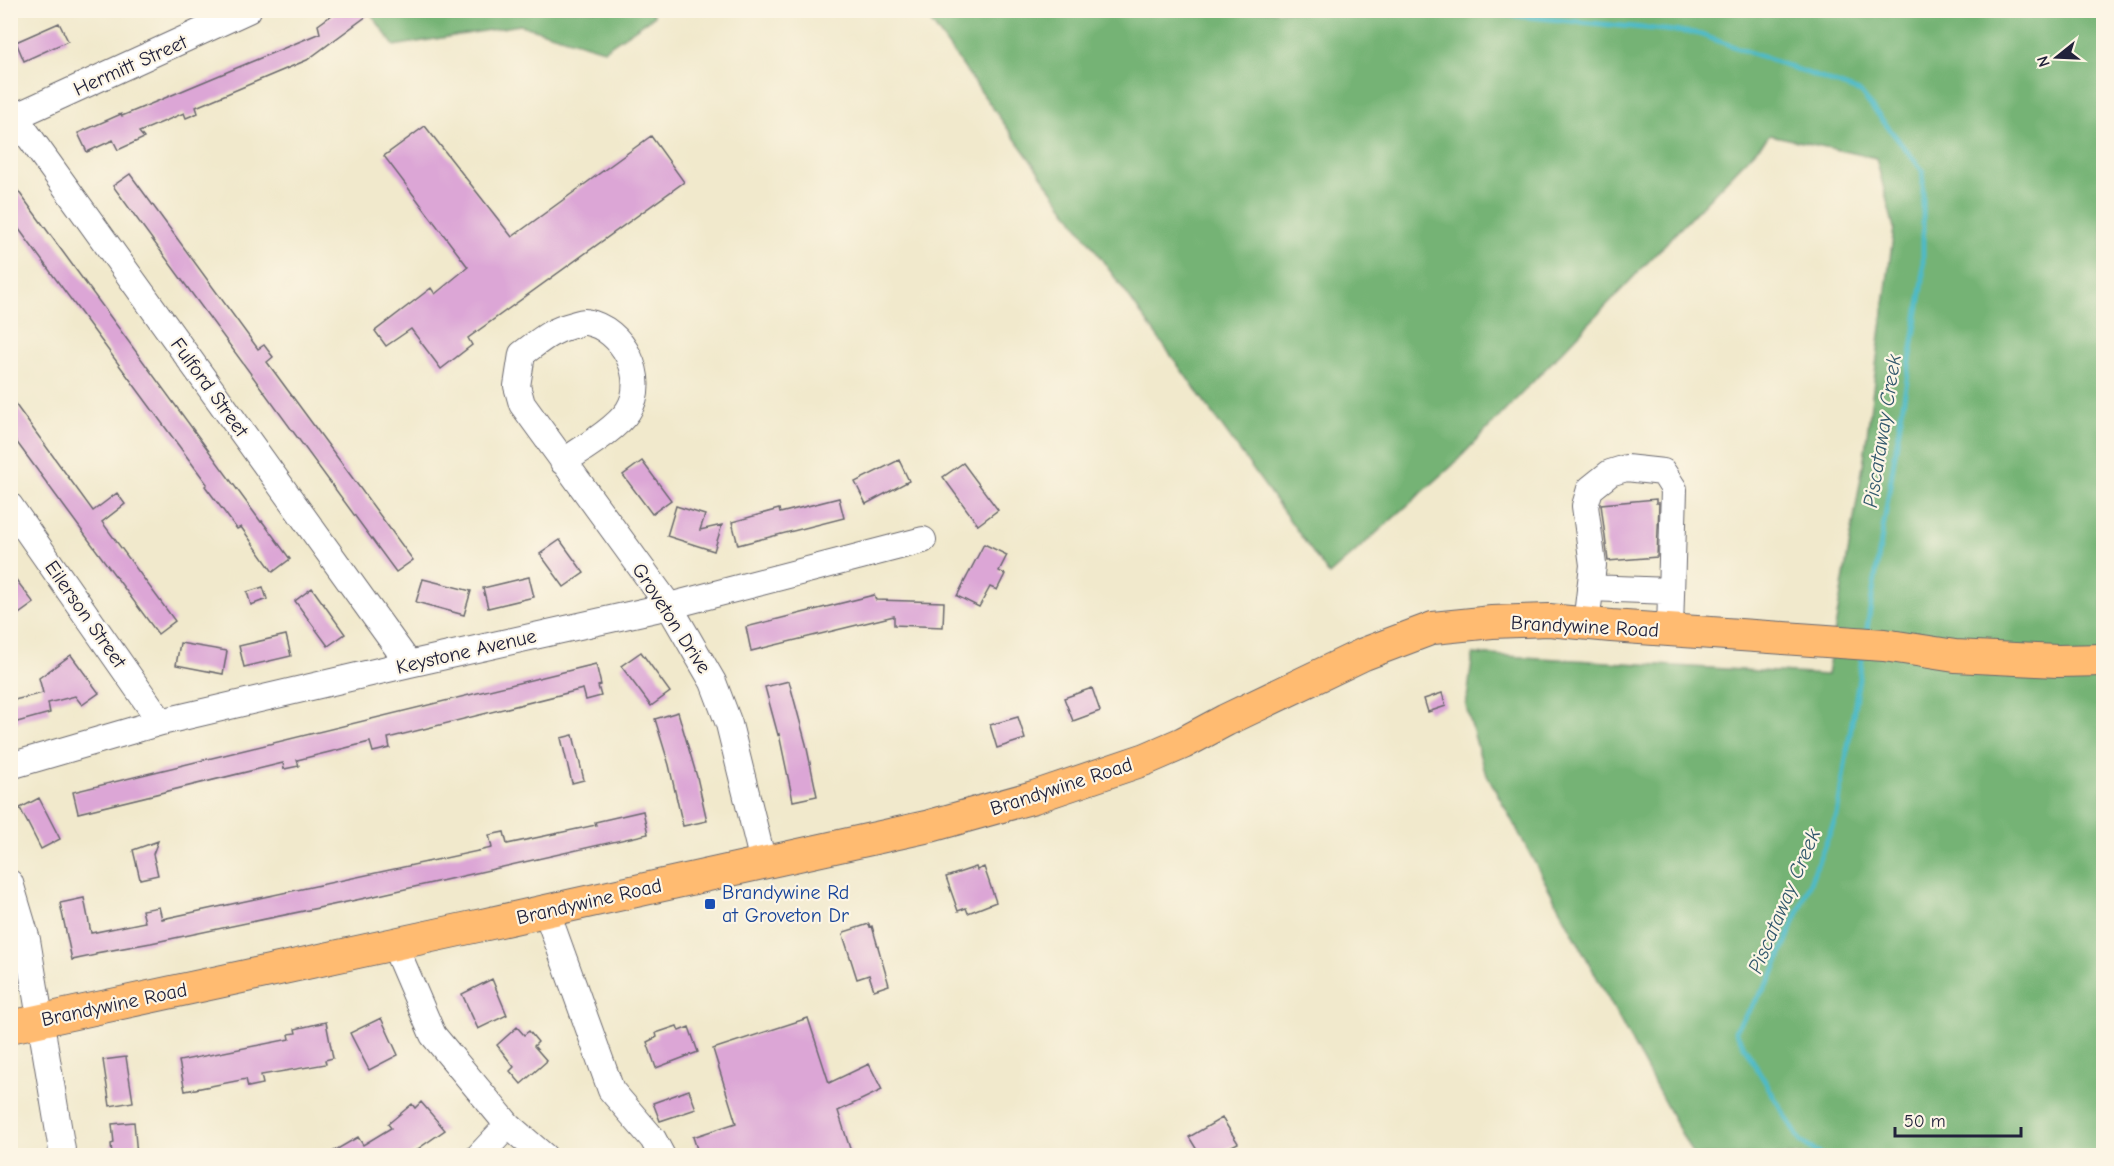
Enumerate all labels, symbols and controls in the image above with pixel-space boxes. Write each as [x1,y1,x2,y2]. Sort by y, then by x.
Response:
north arrow [2027,27,2087,87]
street label: Hermitt Street [70,30,192,101]
text: N [2034,54,2054,69]
street label: Fulford Street [166,333,254,442]
water label: Piscataway Creek [1858,352,1906,509]
street label: Eilerson Street [40,556,132,673]
street label: Groveton Drive [627,559,716,678]
street label: Brandywine Road [1510,611,1660,642]
street label: Keystone Avenue [394,624,538,679]
street label: Brandywine Road [987,753,1135,820]
water label: Piscataway Creek [1743,824,1826,977]
street label: Brandywine Road [514,874,664,929]
place label: Brandywine Rd at Groveton Dr [722,881,849,927]
marker: Brandywine Rd at Groveton Dr [703,897,717,911]
street label: Brandywine Road [39,978,189,1031]
scale bar [1895,1100,2021,1138]
text: 50 m [1904,1111,1946,1132]

